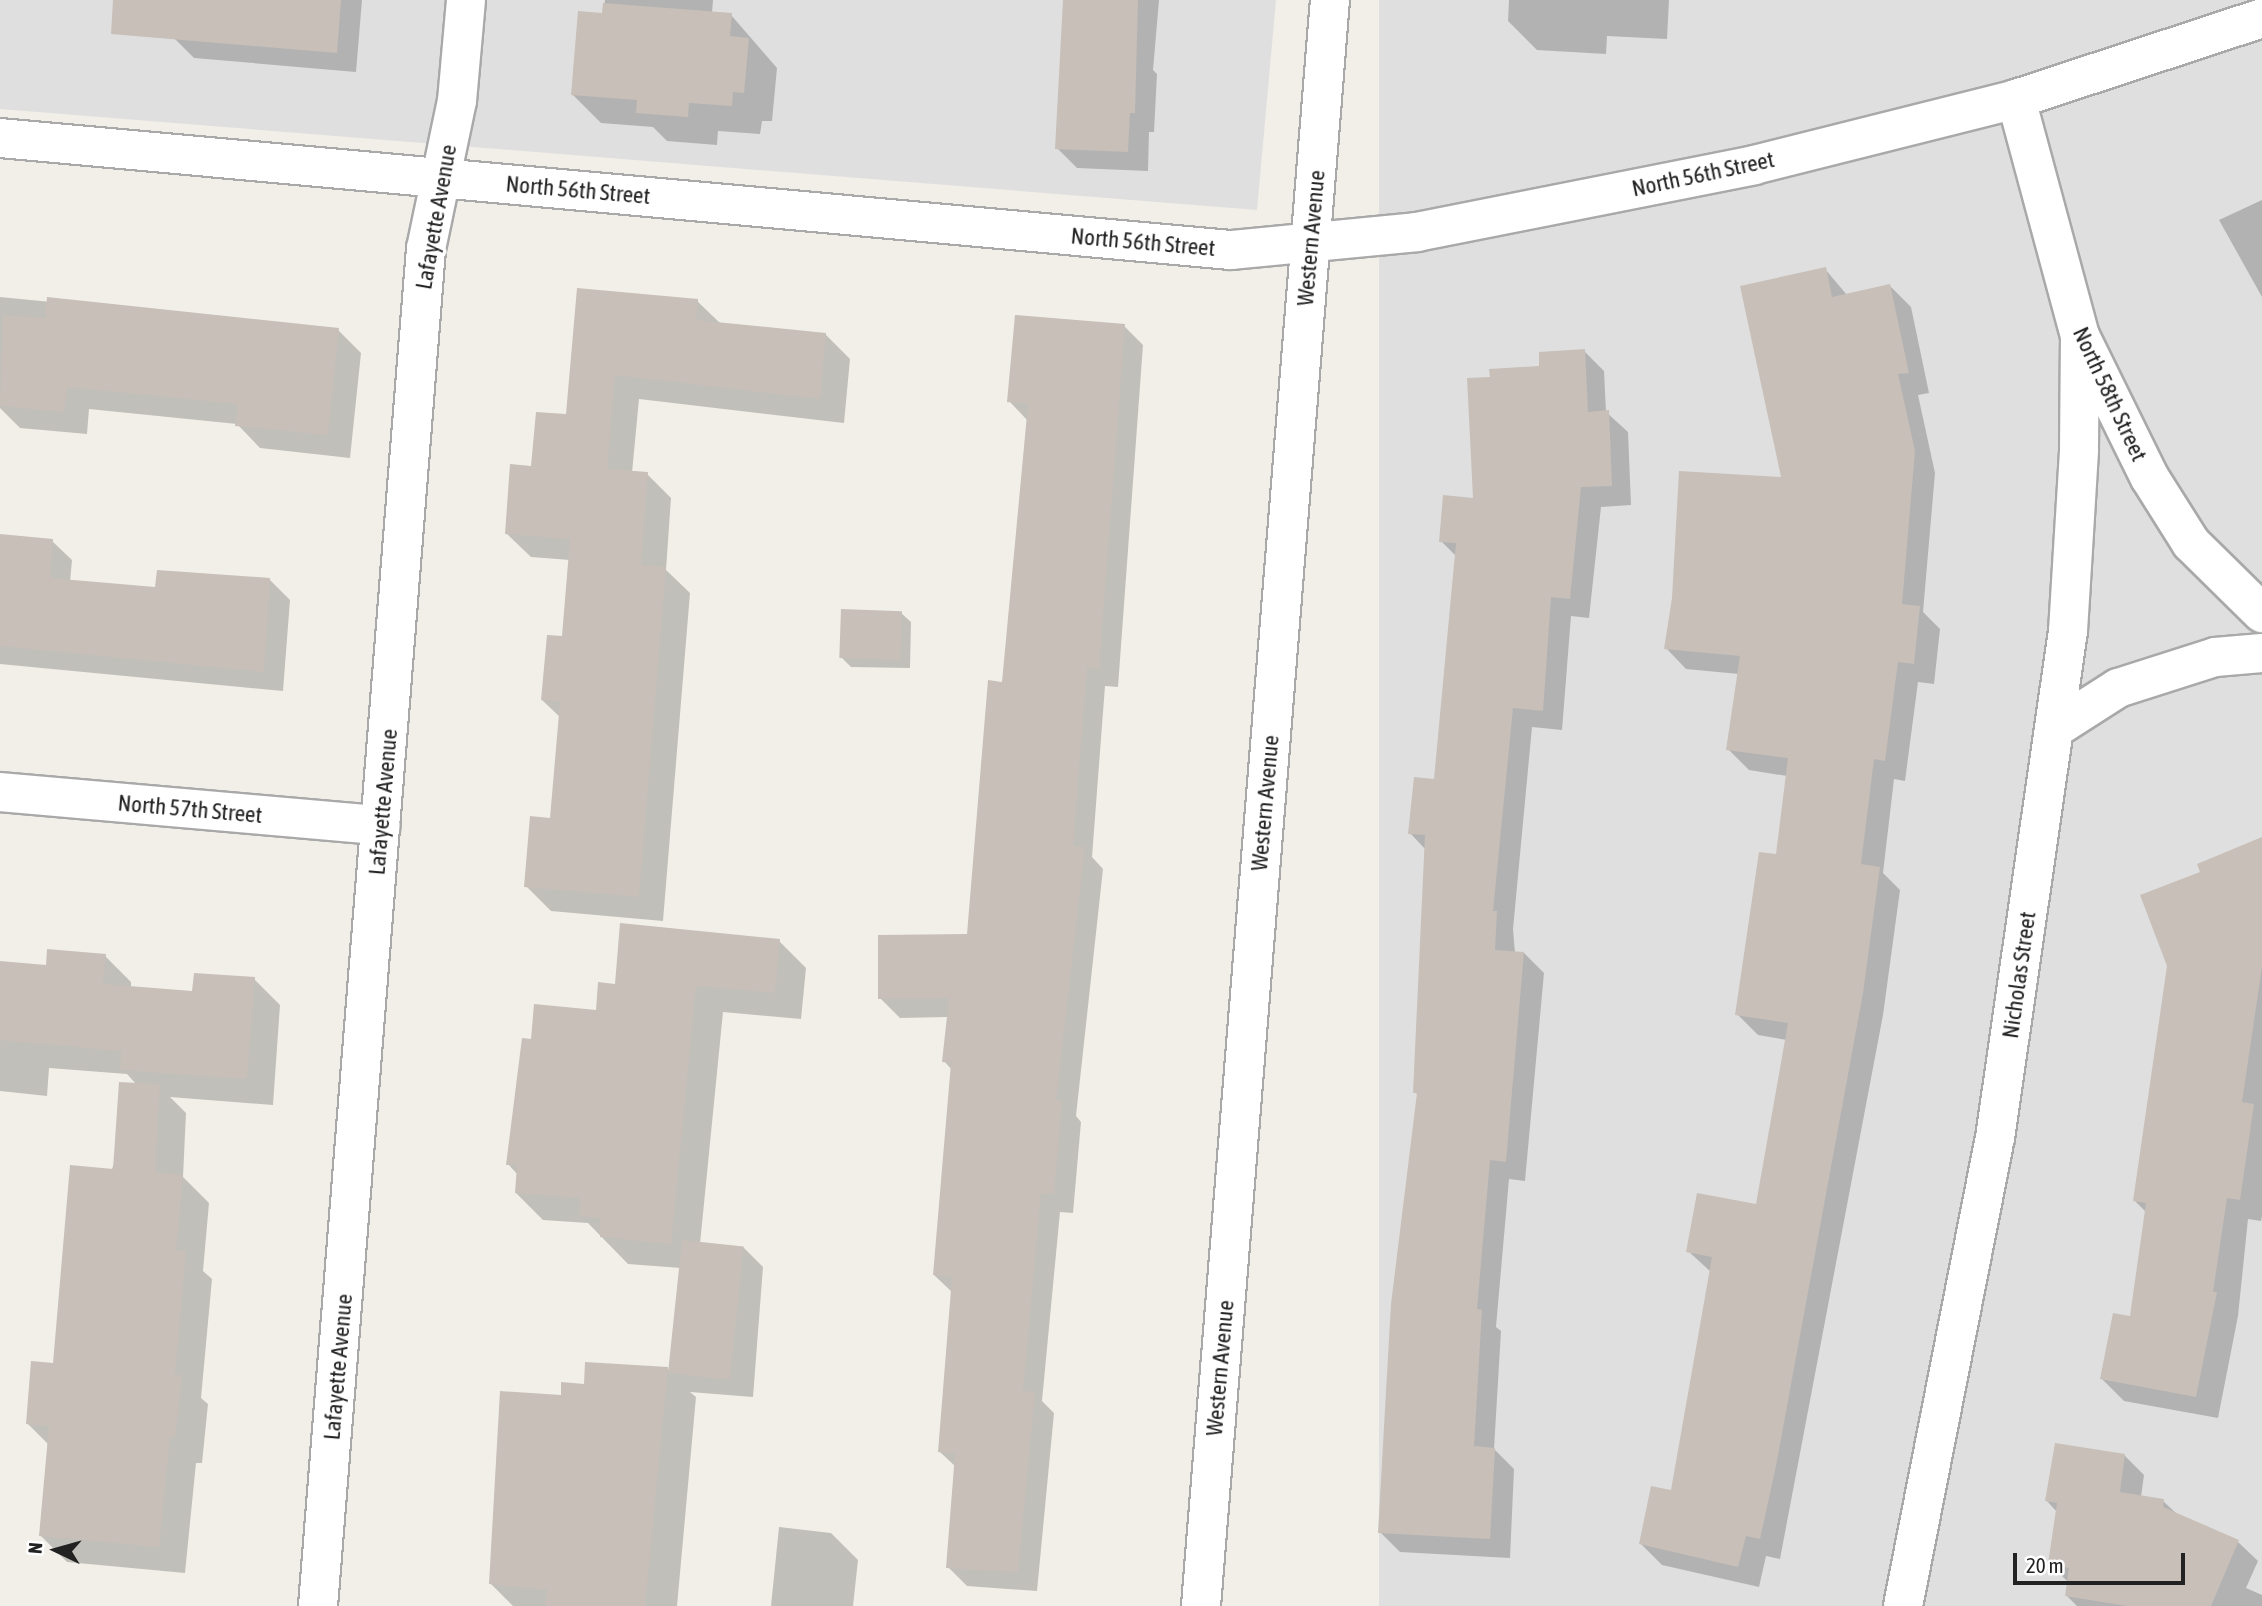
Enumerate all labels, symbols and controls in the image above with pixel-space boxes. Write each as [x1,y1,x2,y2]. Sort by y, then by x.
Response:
street label: Lafayette Avenue [410,142,462,292]
street label: North 56th Street [1629,145,1777,203]
street label: Western Avenue [1291,169,1331,307]
street label: North 56th Street [505,170,651,210]
street label: North 56th Street [1070,222,1216,262]
street label: North 58th Street [2067,323,2153,465]
street label: Lafayette Avenue [363,728,403,876]
street label: Western Avenue [1245,734,1285,872]
street label: North 57th Street [117,789,263,829]
street label: Nicholas Street [1996,910,2042,1040]
street label: Lafayette Avenue [318,1293,358,1441]
street label: Western Avenue [1200,1299,1240,1437]
north arrow [21,1515,91,1585]
scale bar [2017,1540,2188,1584]
text: N [24,1542,47,1555]
text: 20 m [2026,1553,2064,1577]

